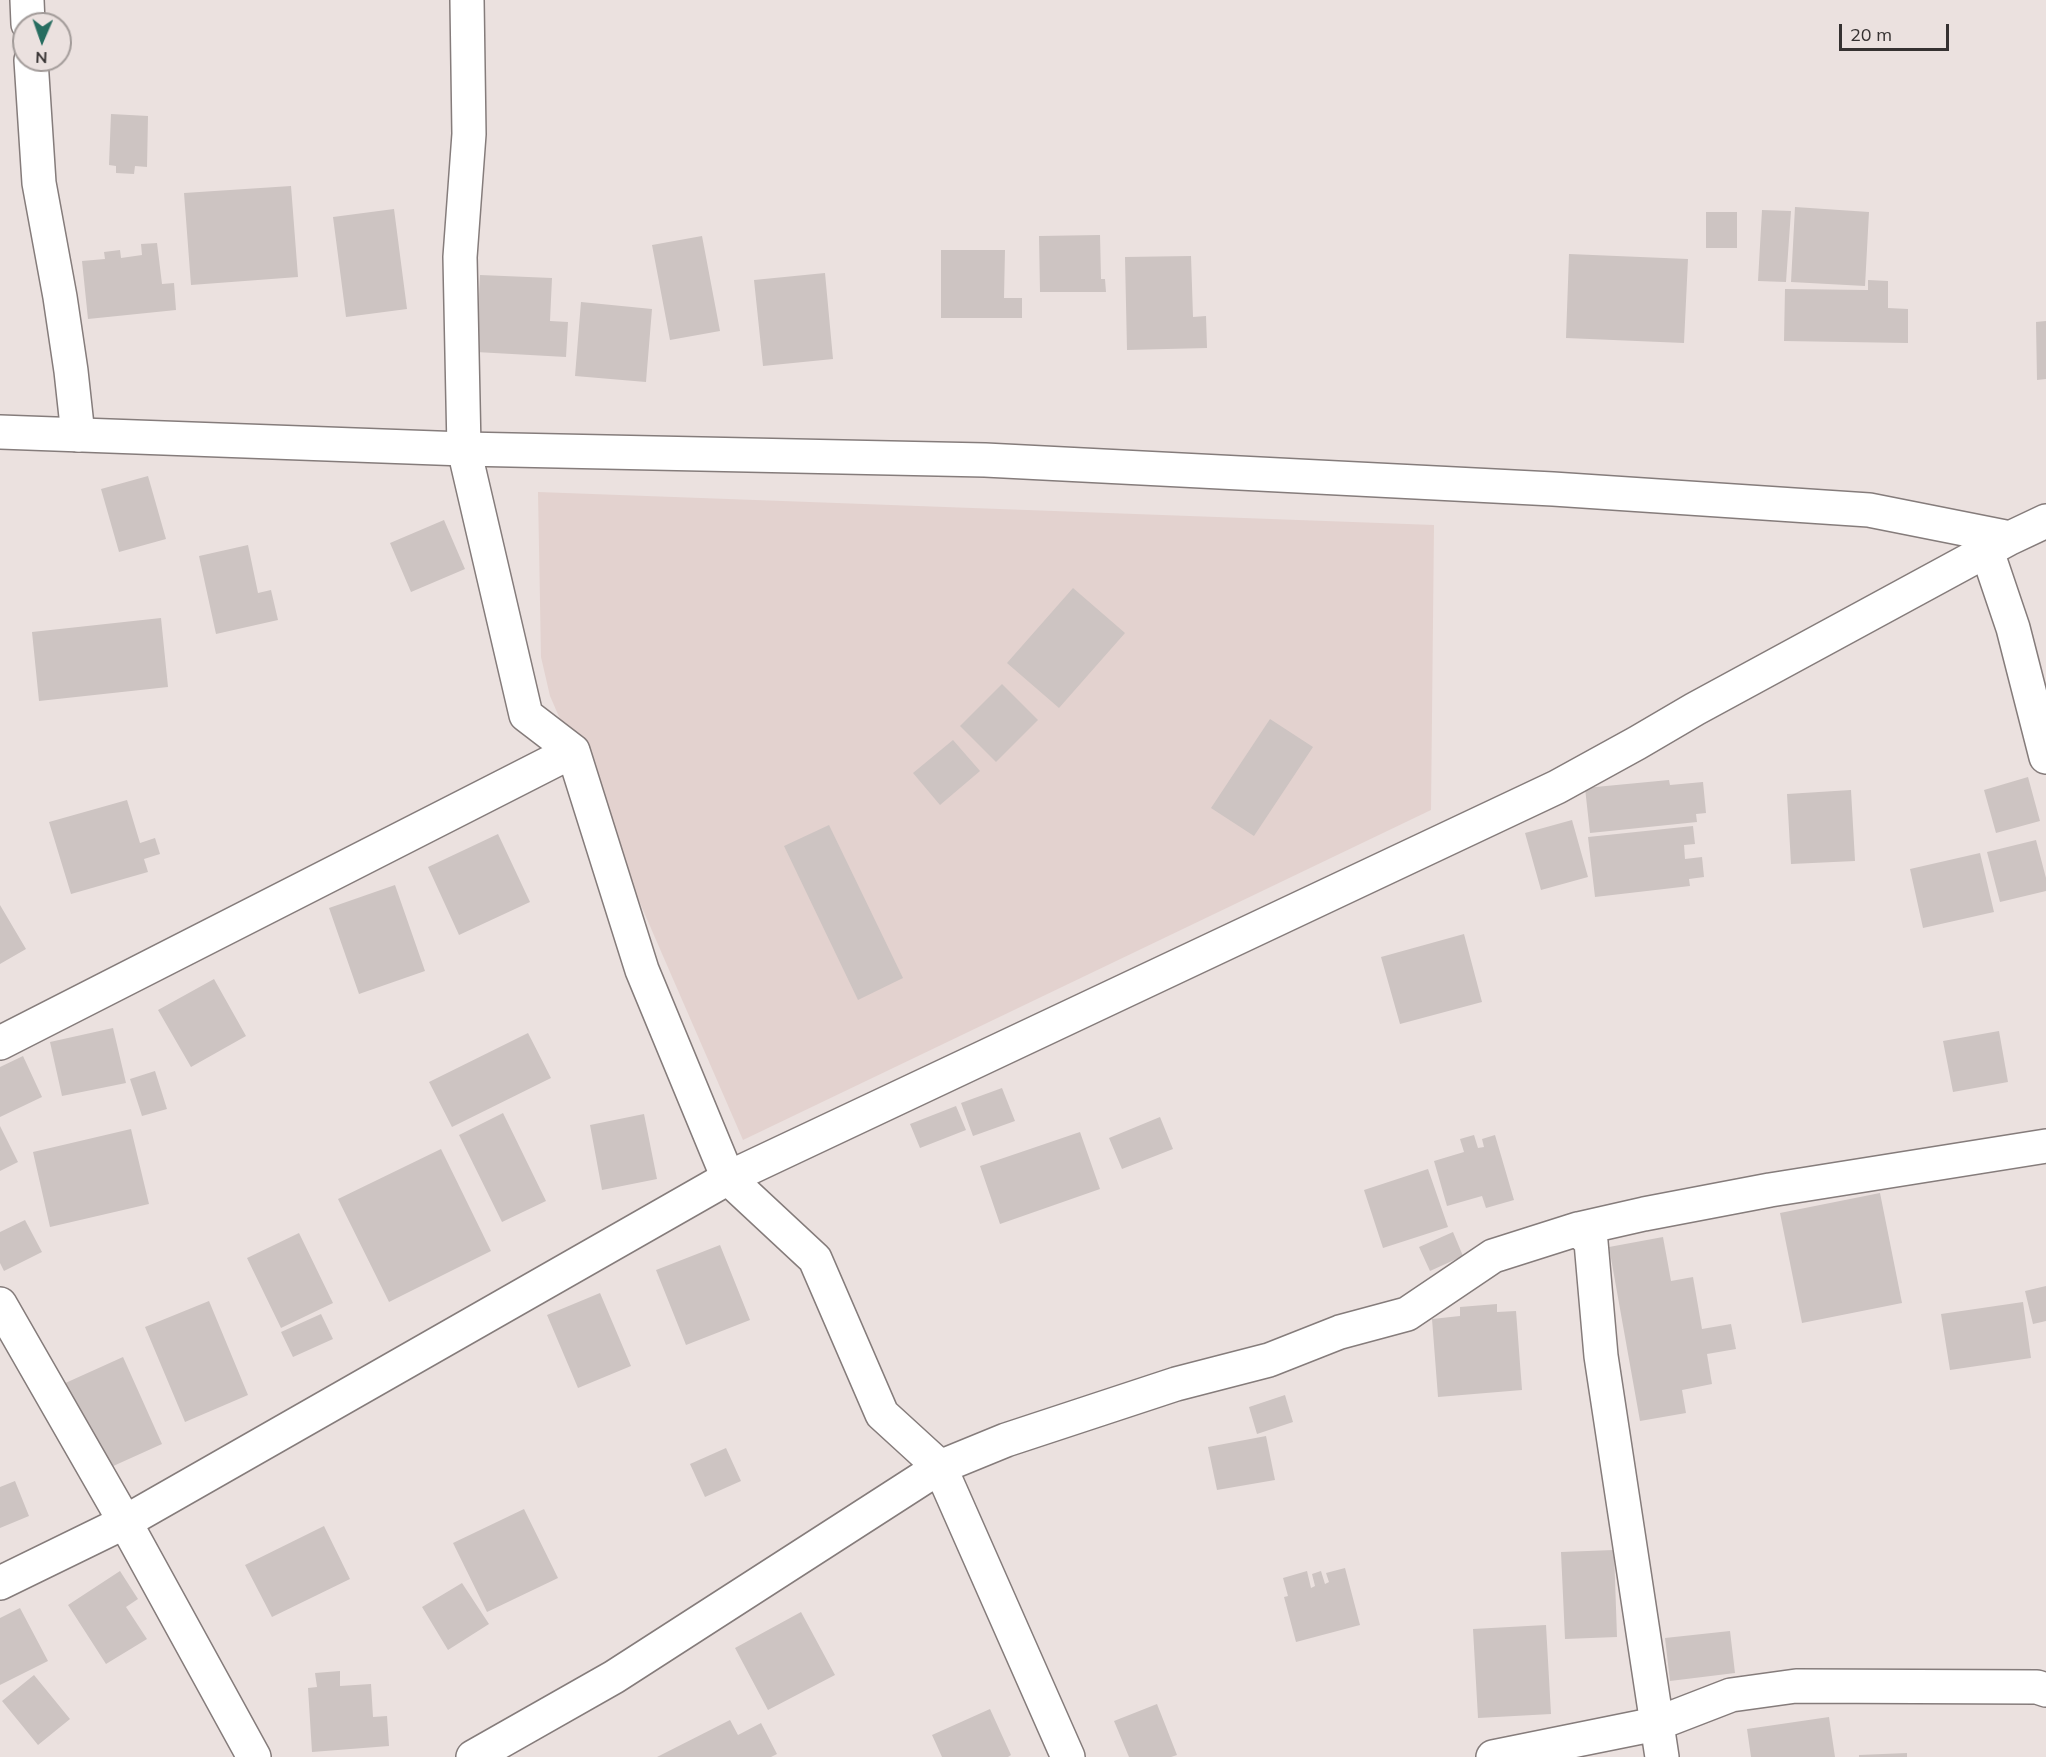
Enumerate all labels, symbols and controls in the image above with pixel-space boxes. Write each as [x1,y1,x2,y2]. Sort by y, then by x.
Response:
north arrow [12,12,72,72]
scale bar [1842,12,1952,50]
text: 20 m [1850,23,1892,46]
text: N [35,48,48,68]

